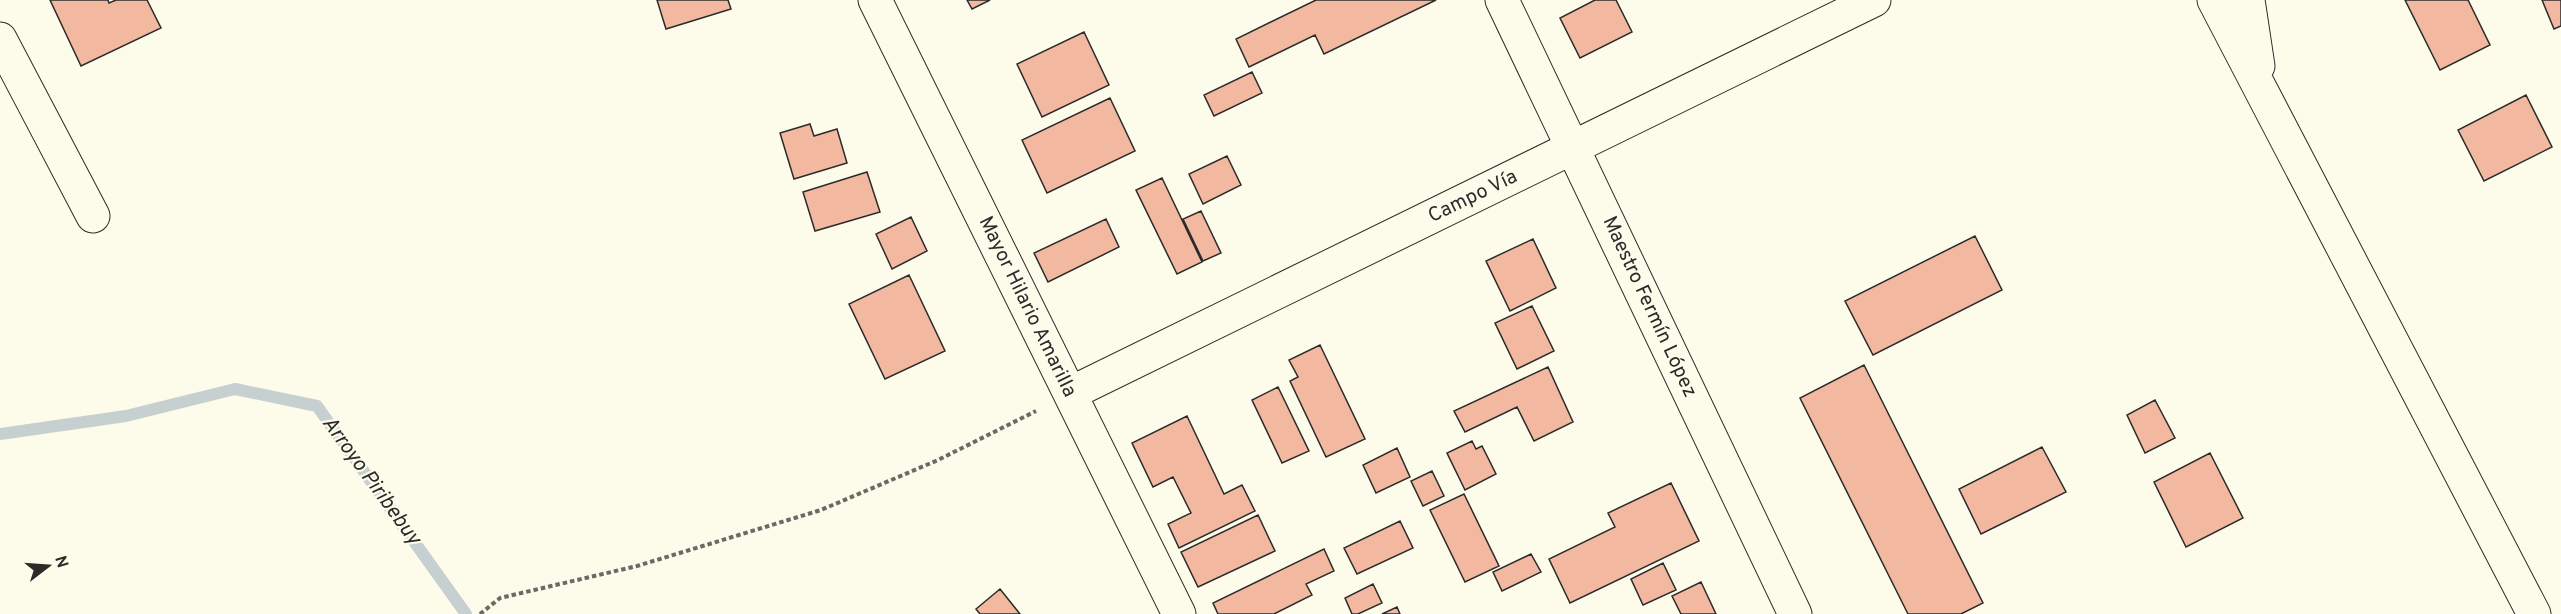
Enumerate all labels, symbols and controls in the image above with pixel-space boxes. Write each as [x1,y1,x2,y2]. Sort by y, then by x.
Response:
street label: Campo Vía [1424,164,1522,230]
street label: Mayor Hilario Amarilla [972,212,1082,402]
street label: Maestro Fermín López [1596,212,1702,402]
water label: Arroyo Piribebuy [315,411,428,552]
north arrow [18,536,78,596]
text: N [49,554,72,571]

